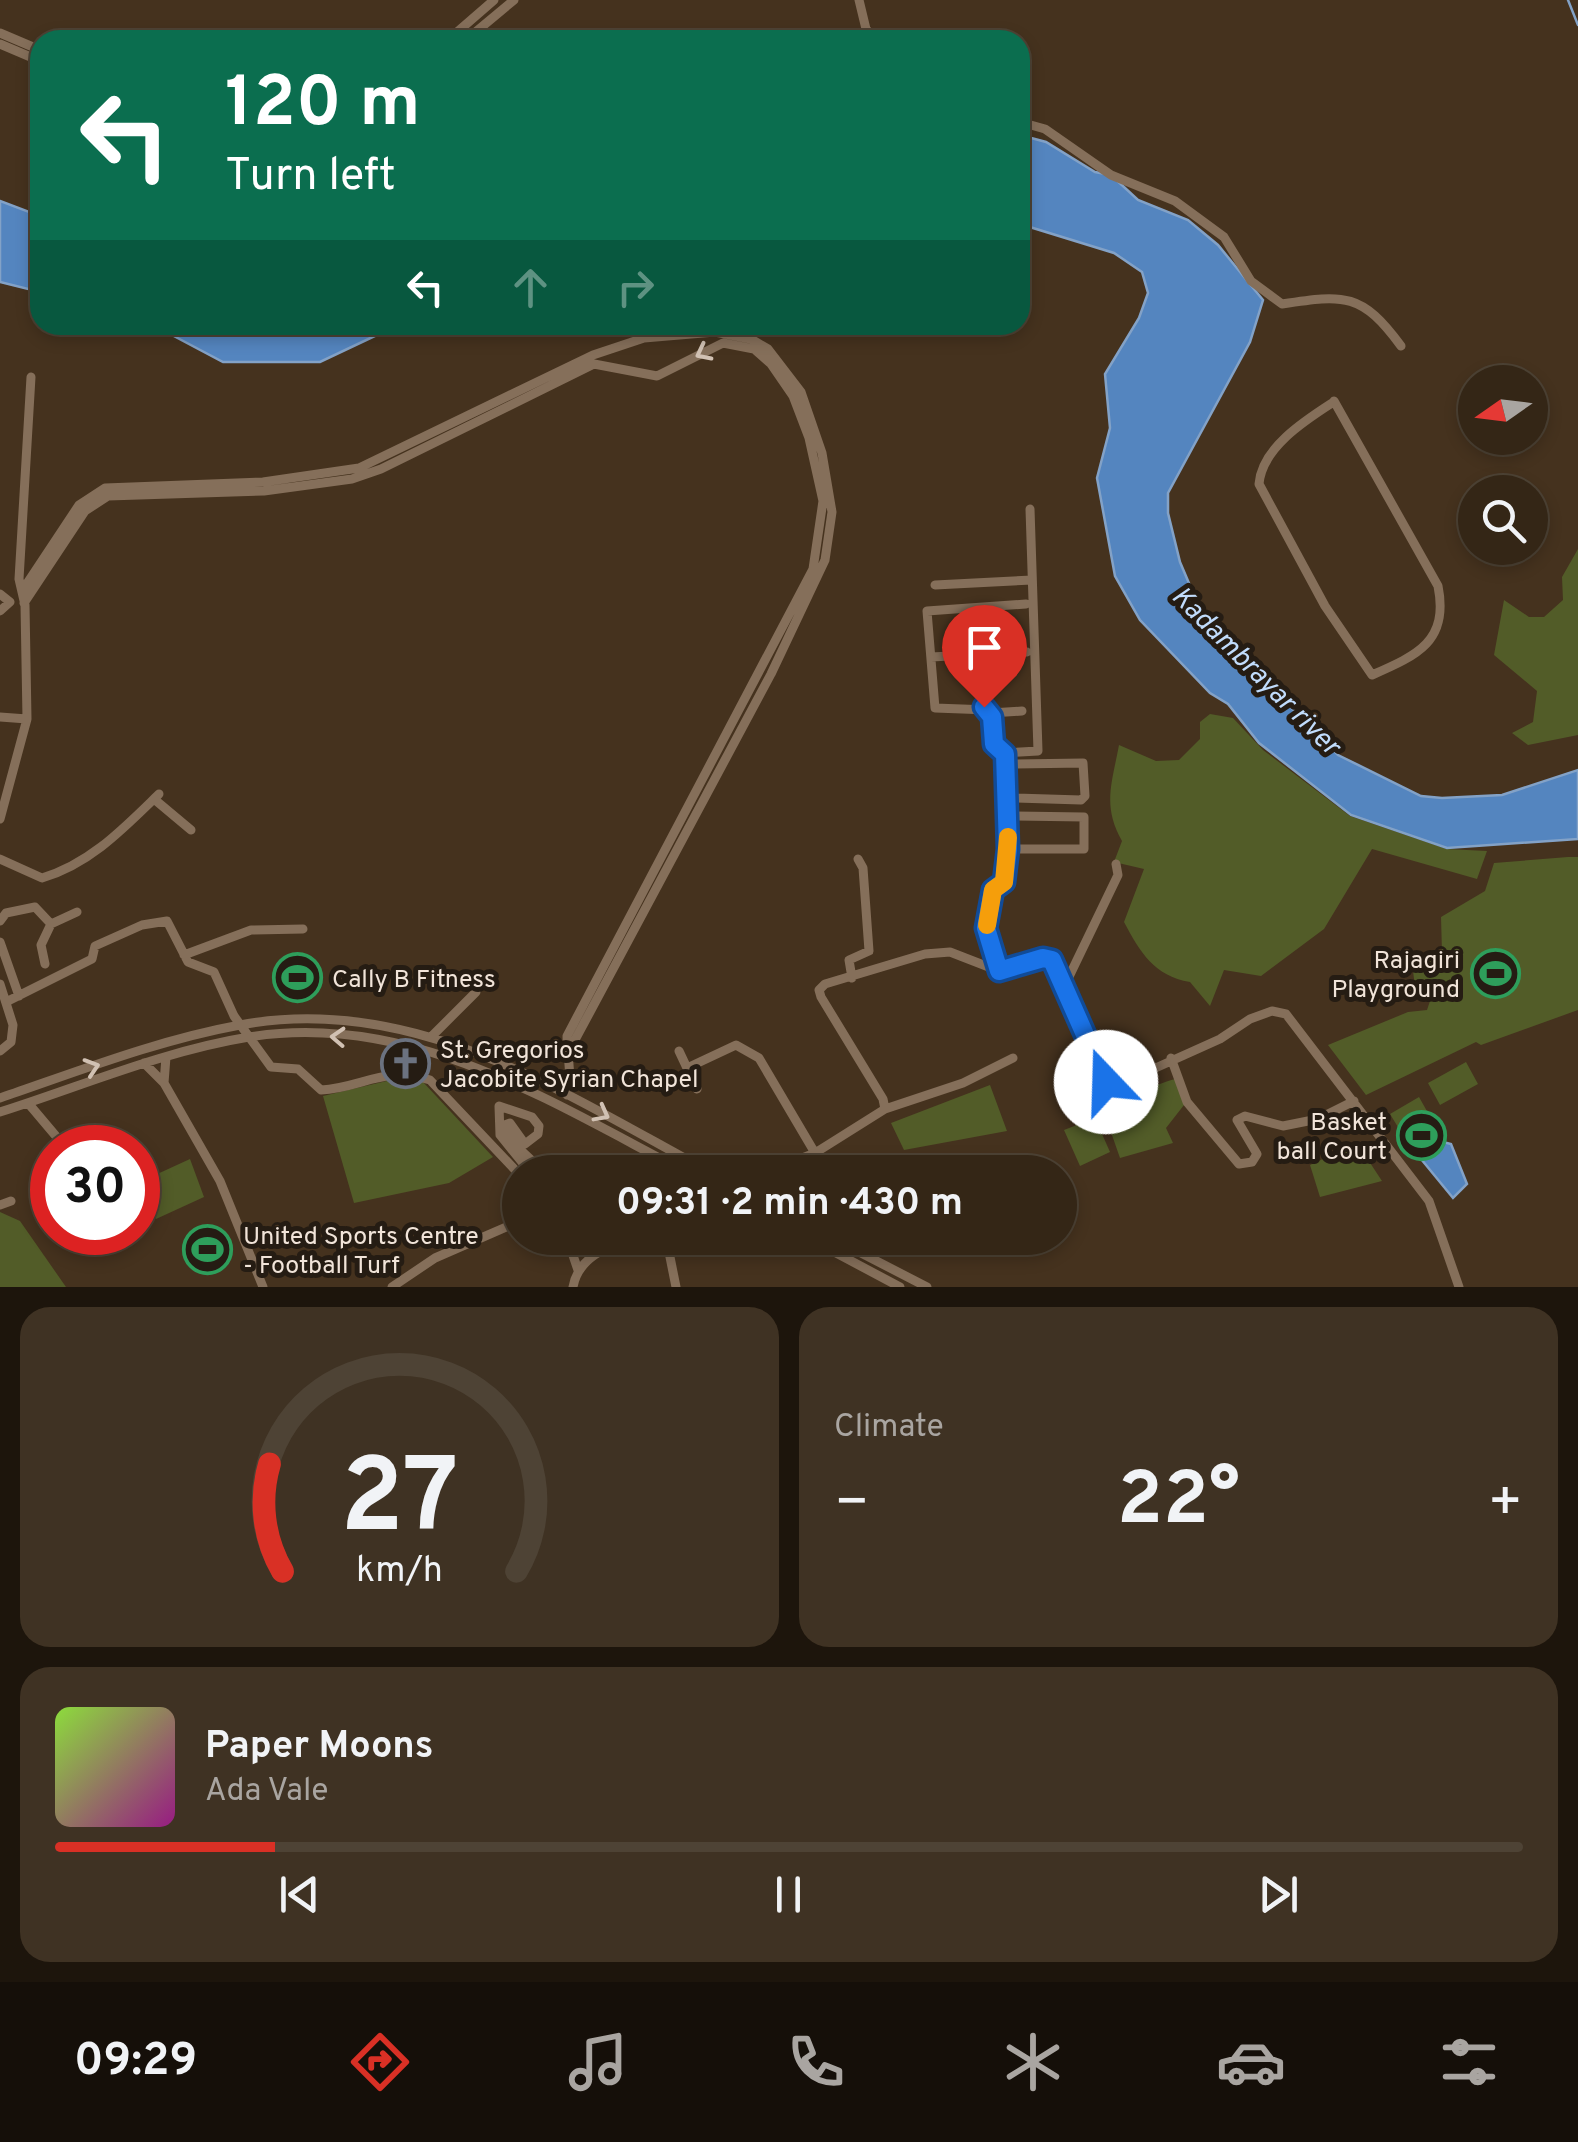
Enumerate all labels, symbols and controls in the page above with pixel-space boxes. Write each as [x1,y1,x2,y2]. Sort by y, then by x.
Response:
text: 120 m [225,62,421,151]
icon: left [60,70,190,200]
text: Turn left [225,149,396,206]
icon: left [398,260,453,315]
icon: ahead [503,260,558,315]
icon: right [608,260,663,315]
one-way arrow [695,341,713,360]
north arrow [1458,365,1548,455]
map controls [1458,365,1548,565]
button: search [1458,475,1548,565]
water label: Kadambrayar river [1163,580,1349,766]
pin [942,605,1027,708]
icon: arrive [957,620,1012,675]
place label: Rajagiri Playground [1331,946,1460,1007]
sports icon: Rajagiri Playground [1469,947,1521,999]
sports icon: Cally B Fitness [271,952,323,1004]
place label: Cally B Fitness [332,965,496,997]
one-way arrow [329,1026,345,1047]
position arrow [1054,1030,1158,1134]
place label: St. Gregorios Jacobite Syrian Chapel [440,1036,698,1097]
church icon: St. Gregorios Jacobite Syrian Chapel [379,1037,431,1089]
one-way arrow [83,1059,100,1079]
one-way arrow [592,1102,610,1122]
place label: Basket ball Court [1276,1108,1387,1169]
sports icon: Basket ball Court [1396,1109,1448,1161]
speed limit sign: 30 [30,1125,160,1255]
text: 09:31 · 2 min · 430 m [616,1180,963,1229]
place label: United Sports Centre - Football Turf [243,1222,479,1283]
sports icon: United Sports Centre - Football Turf [182,1223,234,1275]
text: Climate [834,1408,944,1448]
text: 27 [340,1437,459,1569]
text: 22° [1117,1456,1240,1551]
text: − [834,1470,869,1540]
text: + [1488,1470,1523,1540]
text: km/h [356,1549,443,1595]
text: Paper Moons [205,1723,434,1772]
text: Ada Vale [205,1772,329,1812]
icon: previous [272,1867,327,1922]
icon: pause [761,1867,816,1922]
icon: next [1251,1867,1306,1922]
icon: directions [345,2027,415,2097]
icon: music [563,2027,633,2097]
icon: phone [781,2027,851,2097]
icon: climate [998,2027,1068,2097]
icon: car [1216,2027,1286,2097]
icon: filters [1434,2027,1504,2097]
text: 09:29 [74,2034,197,2091]

